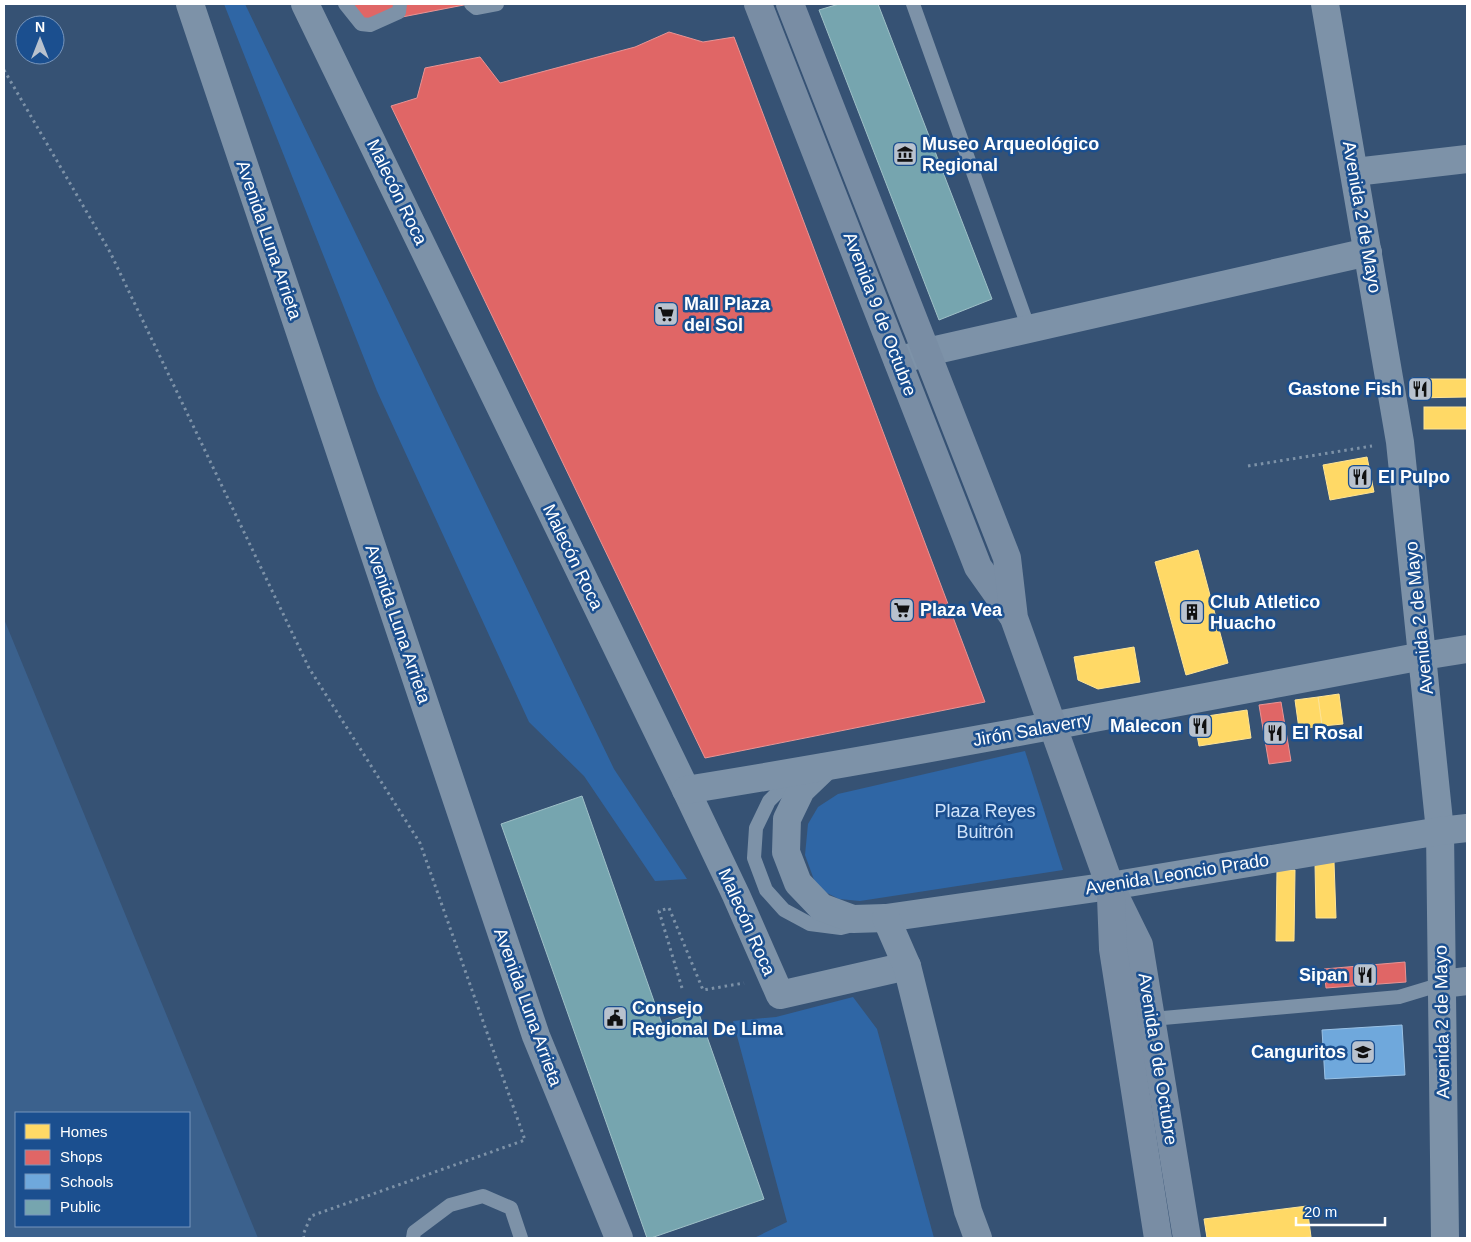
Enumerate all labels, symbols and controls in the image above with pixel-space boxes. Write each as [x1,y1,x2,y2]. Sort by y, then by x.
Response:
north arrow [15,15,65,65]
text: N [35,19,45,35]
place label: Museo Arqueológico Regional [922,134,1099,175]
street label: Malecón Roca [363,136,432,249]
street label: Avenida 2 de Mayo [1339,140,1385,294]
museum icon: Museo Arqueológico Regional [892,141,918,167]
street label: Avenida Luna Arrieta [232,158,306,323]
street label: Avenida 9 de Octubre [840,229,920,399]
place label: Mall Plaza del Sol [684,294,771,335]
supermarket icon: Mall Plaza del Sol [653,301,679,327]
restaurant icon: Gastone Fish [1407,376,1433,402]
place label: Gastone Fish [1288,379,1402,399]
restaurant icon: El Pulpo [1347,464,1373,490]
place label: El Pulpo [1378,467,1450,487]
street label: Malecón Roca [539,501,608,614]
street label: Avenida 2 de Mayo [1401,540,1437,696]
street label: Avenida Luna Arrieta [361,542,435,707]
place label: Club Atletico Huacho [1210,592,1320,633]
supermarket icon: Plaza Vea [889,597,915,623]
building icon: Club Atletico Huacho [1179,599,1205,625]
place label: Plaza Vea [920,600,1003,620]
street label: Jirón Salaverry [971,710,1093,750]
restaurant icon: Malecon [1187,713,1213,739]
place label: Malecon [1110,716,1182,736]
restaurant icon: El Rosal [1262,720,1288,746]
place label: El Rosal [1292,723,1363,743]
park label: Plaza Reyes Buitrón [934,801,1036,842]
street label: Avenida Leoncio Prado [1084,850,1270,898]
street label: Malecón Roca [714,865,780,980]
street label: Avenida Luna Arrieta [490,925,566,1090]
street label: Avenida 2 de Mayo [1431,945,1453,1099]
restaurant icon: Sipan [1352,962,1378,988]
place label: Sipan [1299,965,1348,985]
street label: Avenida 9 de Octubre [1135,972,1181,1146]
place label: Consejo Regional De Lima [632,998,784,1039]
public building icon: Consejo Regional De Lima [602,1005,628,1031]
school or university icon: Canguritos [1350,1039,1376,1065]
place label: Canguritos [1251,1042,1346,1062]
legend [15,1112,190,1227]
text: Homes [60,1123,108,1140]
text: Shops [60,1148,103,1165]
text: Schools [60,1173,113,1190]
scale bar [1296,1194,1385,1226]
text: Public [60,1198,101,1215]
text: 20 m [1304,1203,1337,1220]

